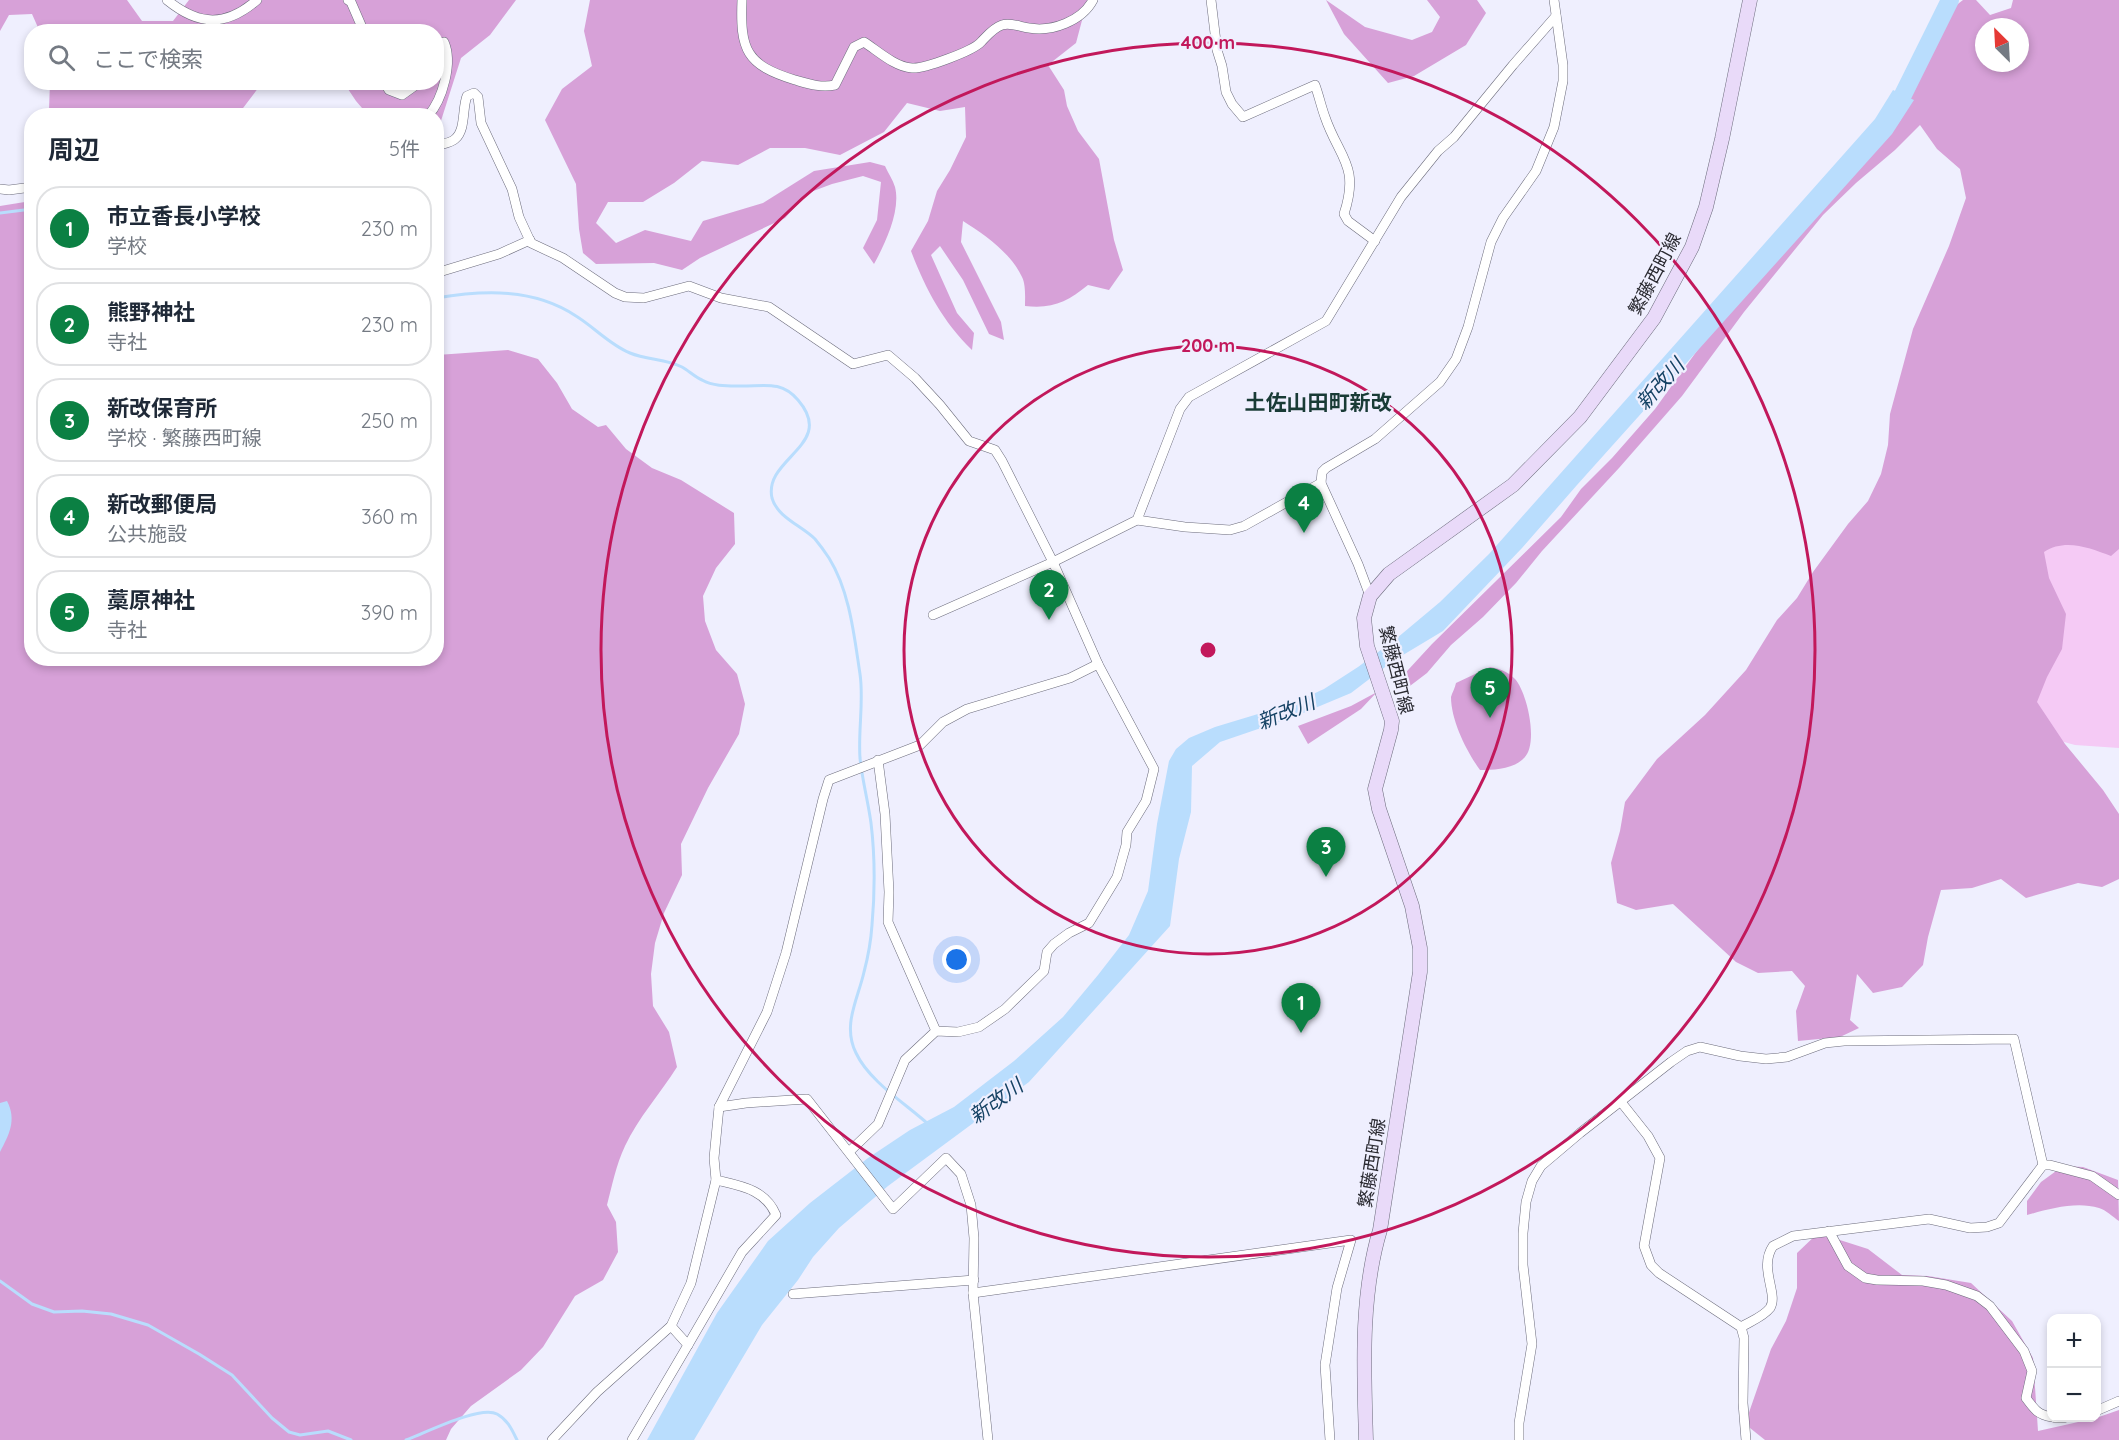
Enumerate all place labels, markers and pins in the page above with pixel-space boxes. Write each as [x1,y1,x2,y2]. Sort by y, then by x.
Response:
pin: 4 [1284,484,1324,533]
pin: 2 [1030,570,1068,620]
centre of rings [1198,640,1218,660]
pin: 5 [1470,668,1510,718]
pin: 3 [1306,828,1346,877]
pin: 1 [1282,984,1320,1033]

